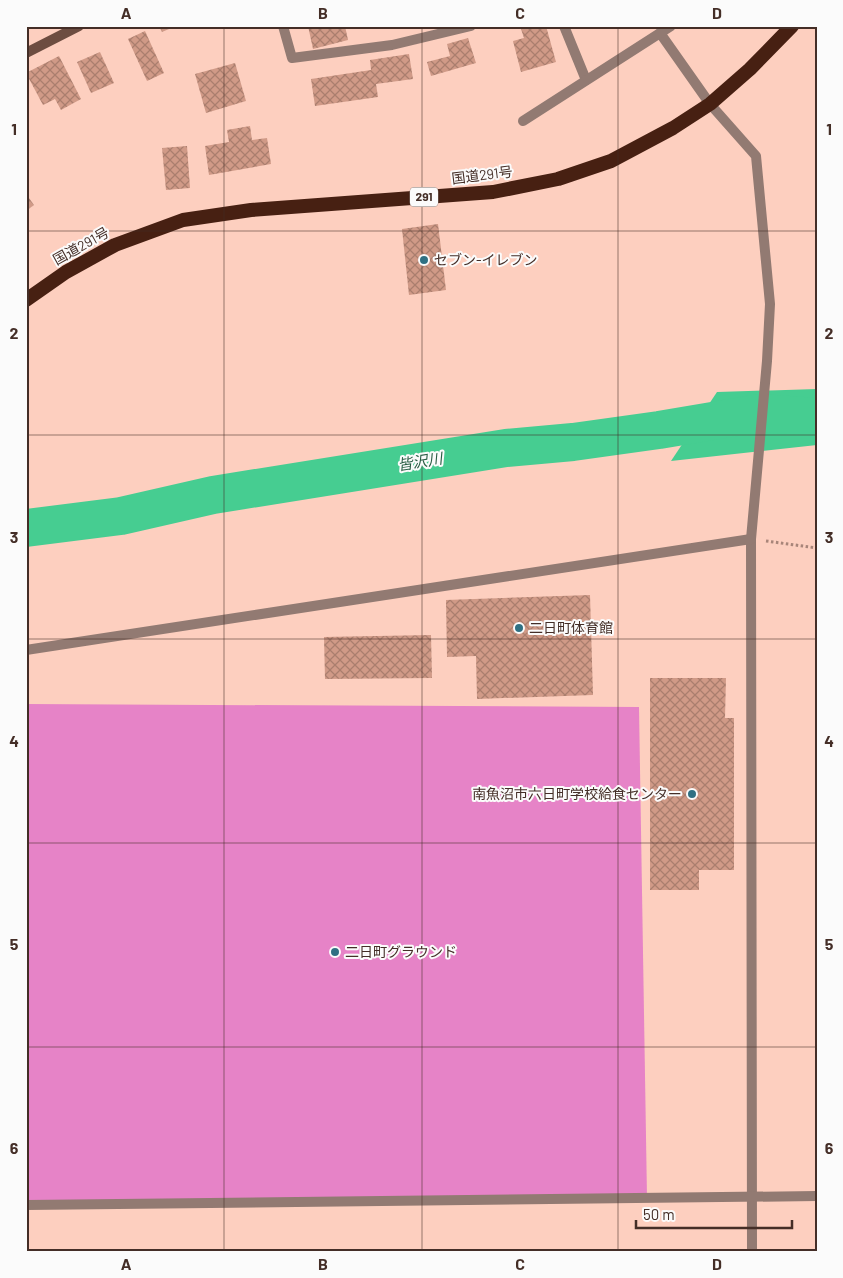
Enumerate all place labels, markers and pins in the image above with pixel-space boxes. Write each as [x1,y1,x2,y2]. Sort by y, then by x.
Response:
place label: セブン-イレブン [434,251,538,268]
marker: セブン-イレブン [418,254,430,266]
place label: 二日町体育館 [529,619,613,636]
marker: 二日町体育館 [513,622,525,634]
place label: 南魚沼市六日町学校給食センター [472,785,682,802]
marker: 南魚沼市六日町学校給食センター [686,788,698,800]
place label: 二日町グラウンド [345,943,457,960]
marker: 二日町グラウンド [329,946,341,958]

